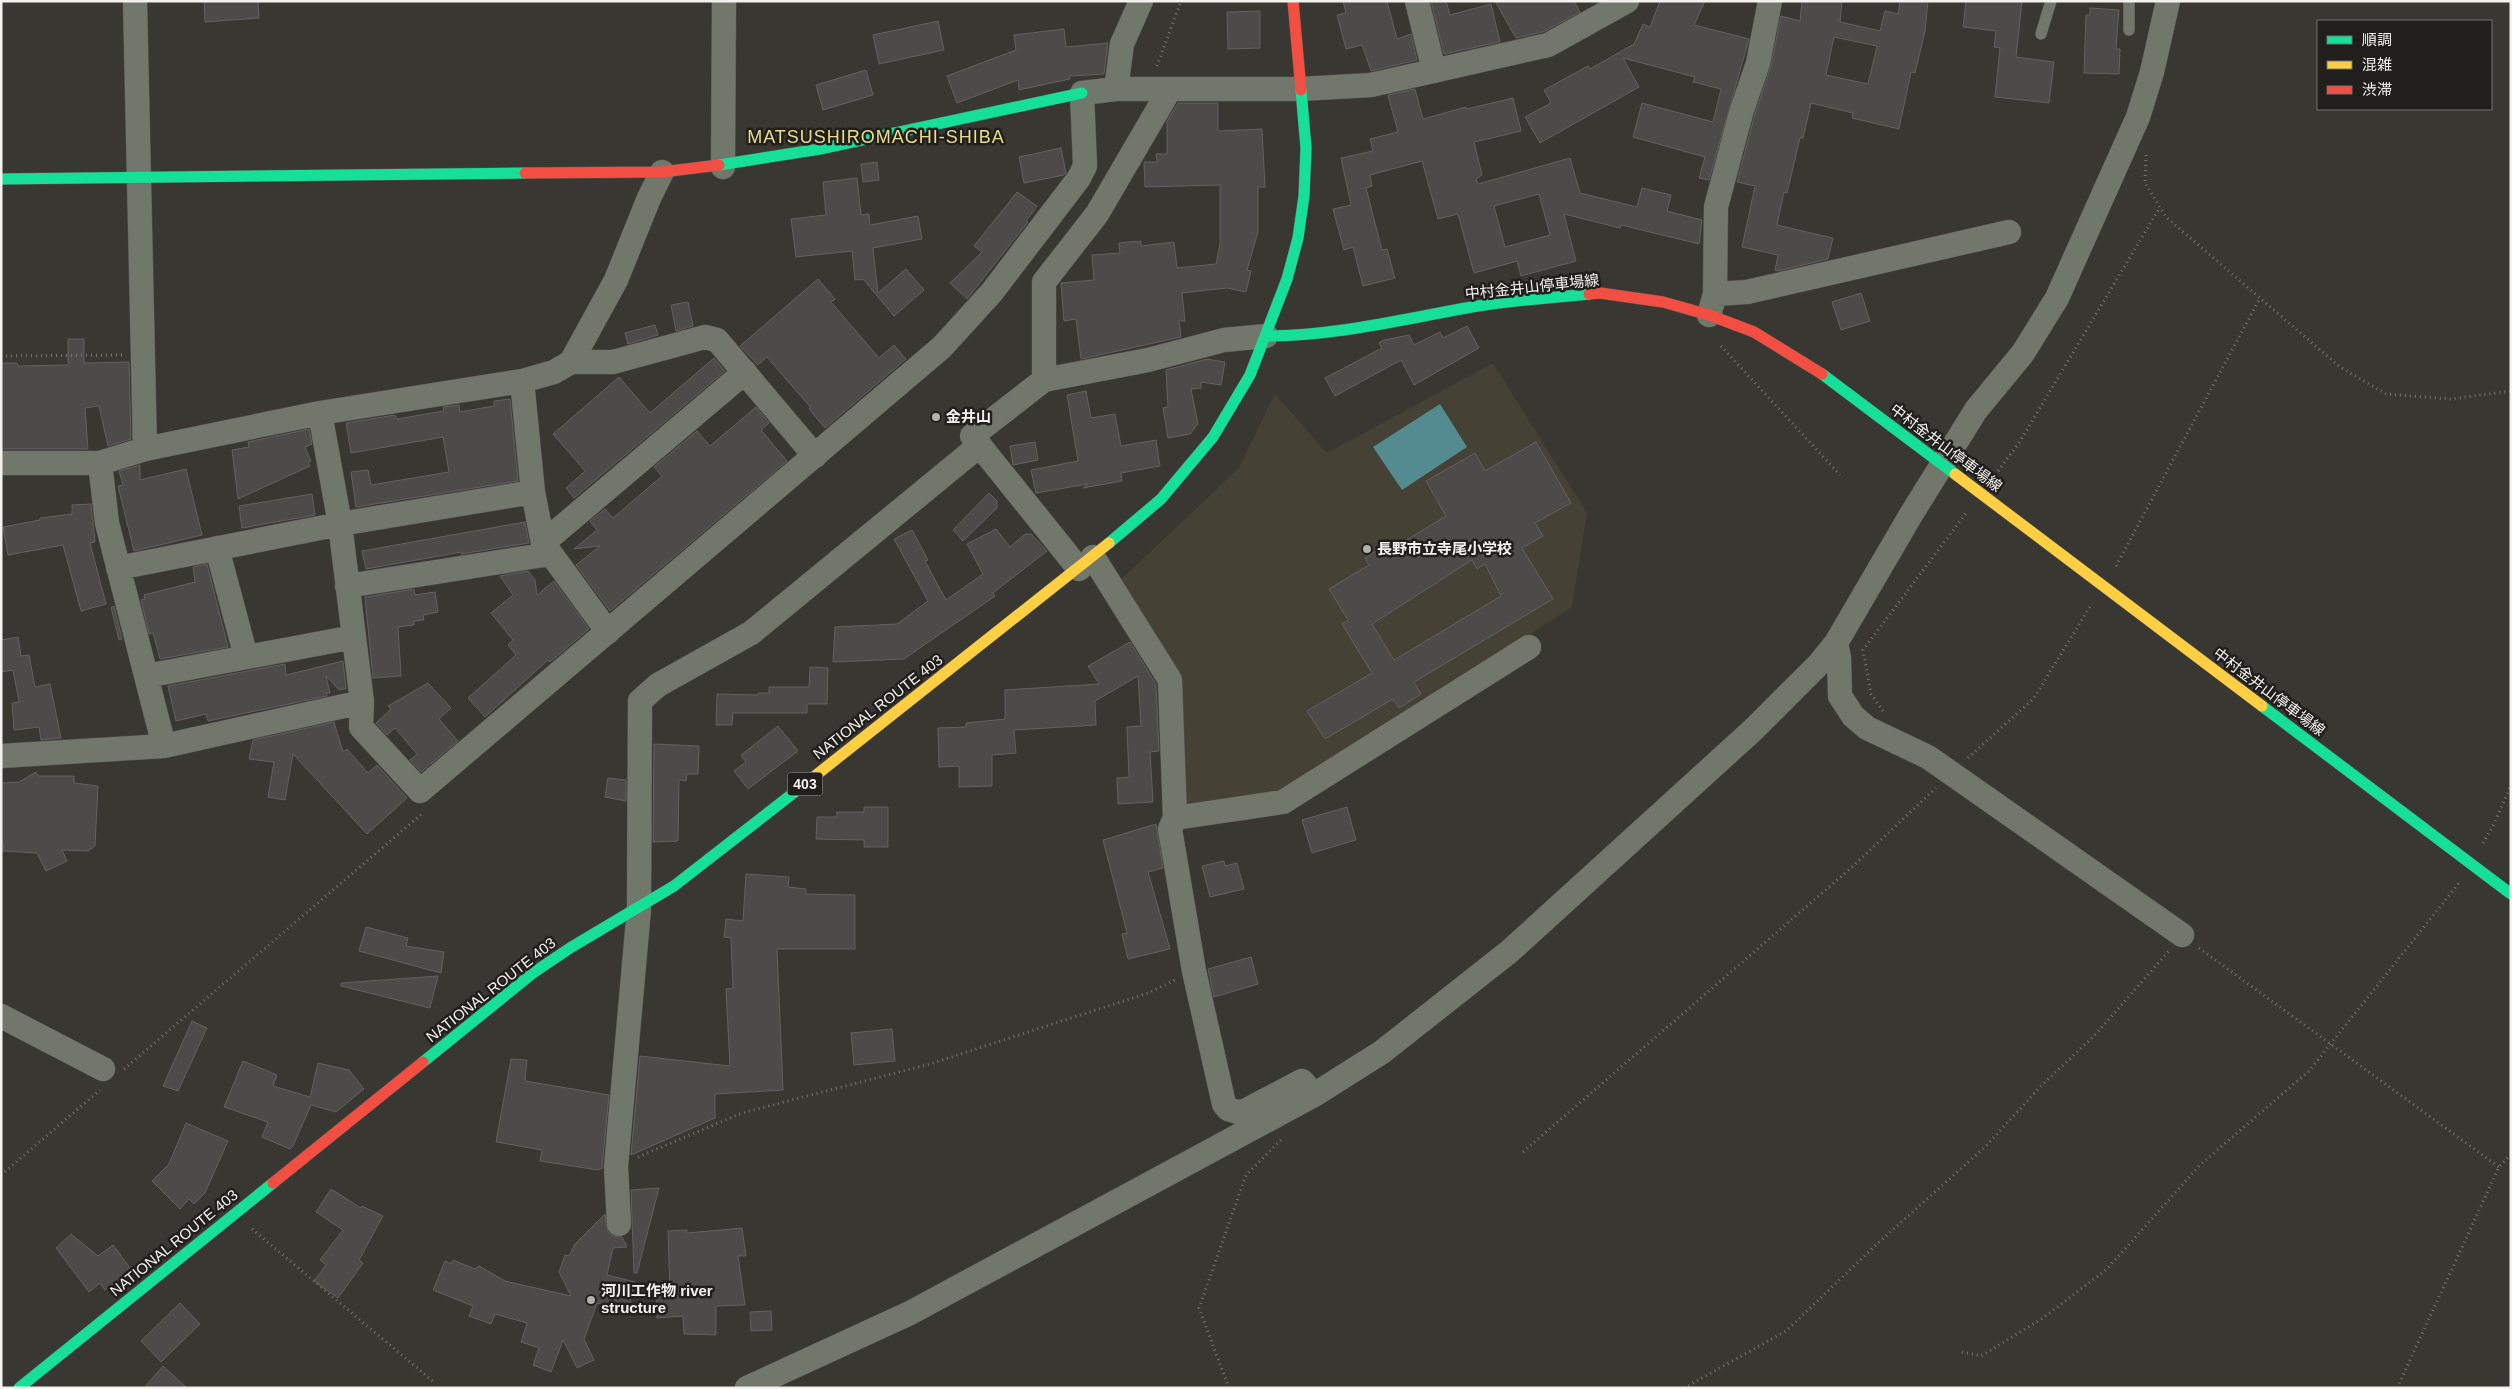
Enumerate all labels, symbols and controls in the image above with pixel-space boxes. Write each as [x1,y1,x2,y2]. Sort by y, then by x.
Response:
legend [2317,20,2492,110]
text: 順調 [2362,31,2392,48]
text: 混雑 [2362,56,2392,73]
text: 渋滞 [2362,81,2392,98]
district label: MATSUSHIROMACHI-SHIBA [747,127,1005,147]
street label: 中村金井山停車場線 [1464,271,1600,302]
street label: 中村金井山停車場線 [1887,400,2005,495]
place label: 金井山 [946,408,991,425]
marker: 金井山 [930,411,942,423]
place label: 長野市立寺尾小学校 [1377,540,1512,557]
marker: 長野市立寺尾小学校 [1361,543,1373,555]
street label: 中村金井山停車場線 [2210,644,2328,739]
street label: NATIONAL ROUTE 403 [810,651,946,762]
road number: 403 [788,772,822,796]
street label: NATIONAL ROUTE 403 [423,934,559,1045]
street label: NATIONAL ROUTE 403 [106,1186,241,1299]
place label: 河川工作物 river structure [601,1282,713,1316]
marker: 河川工作物 river structure [585,1294,597,1306]

